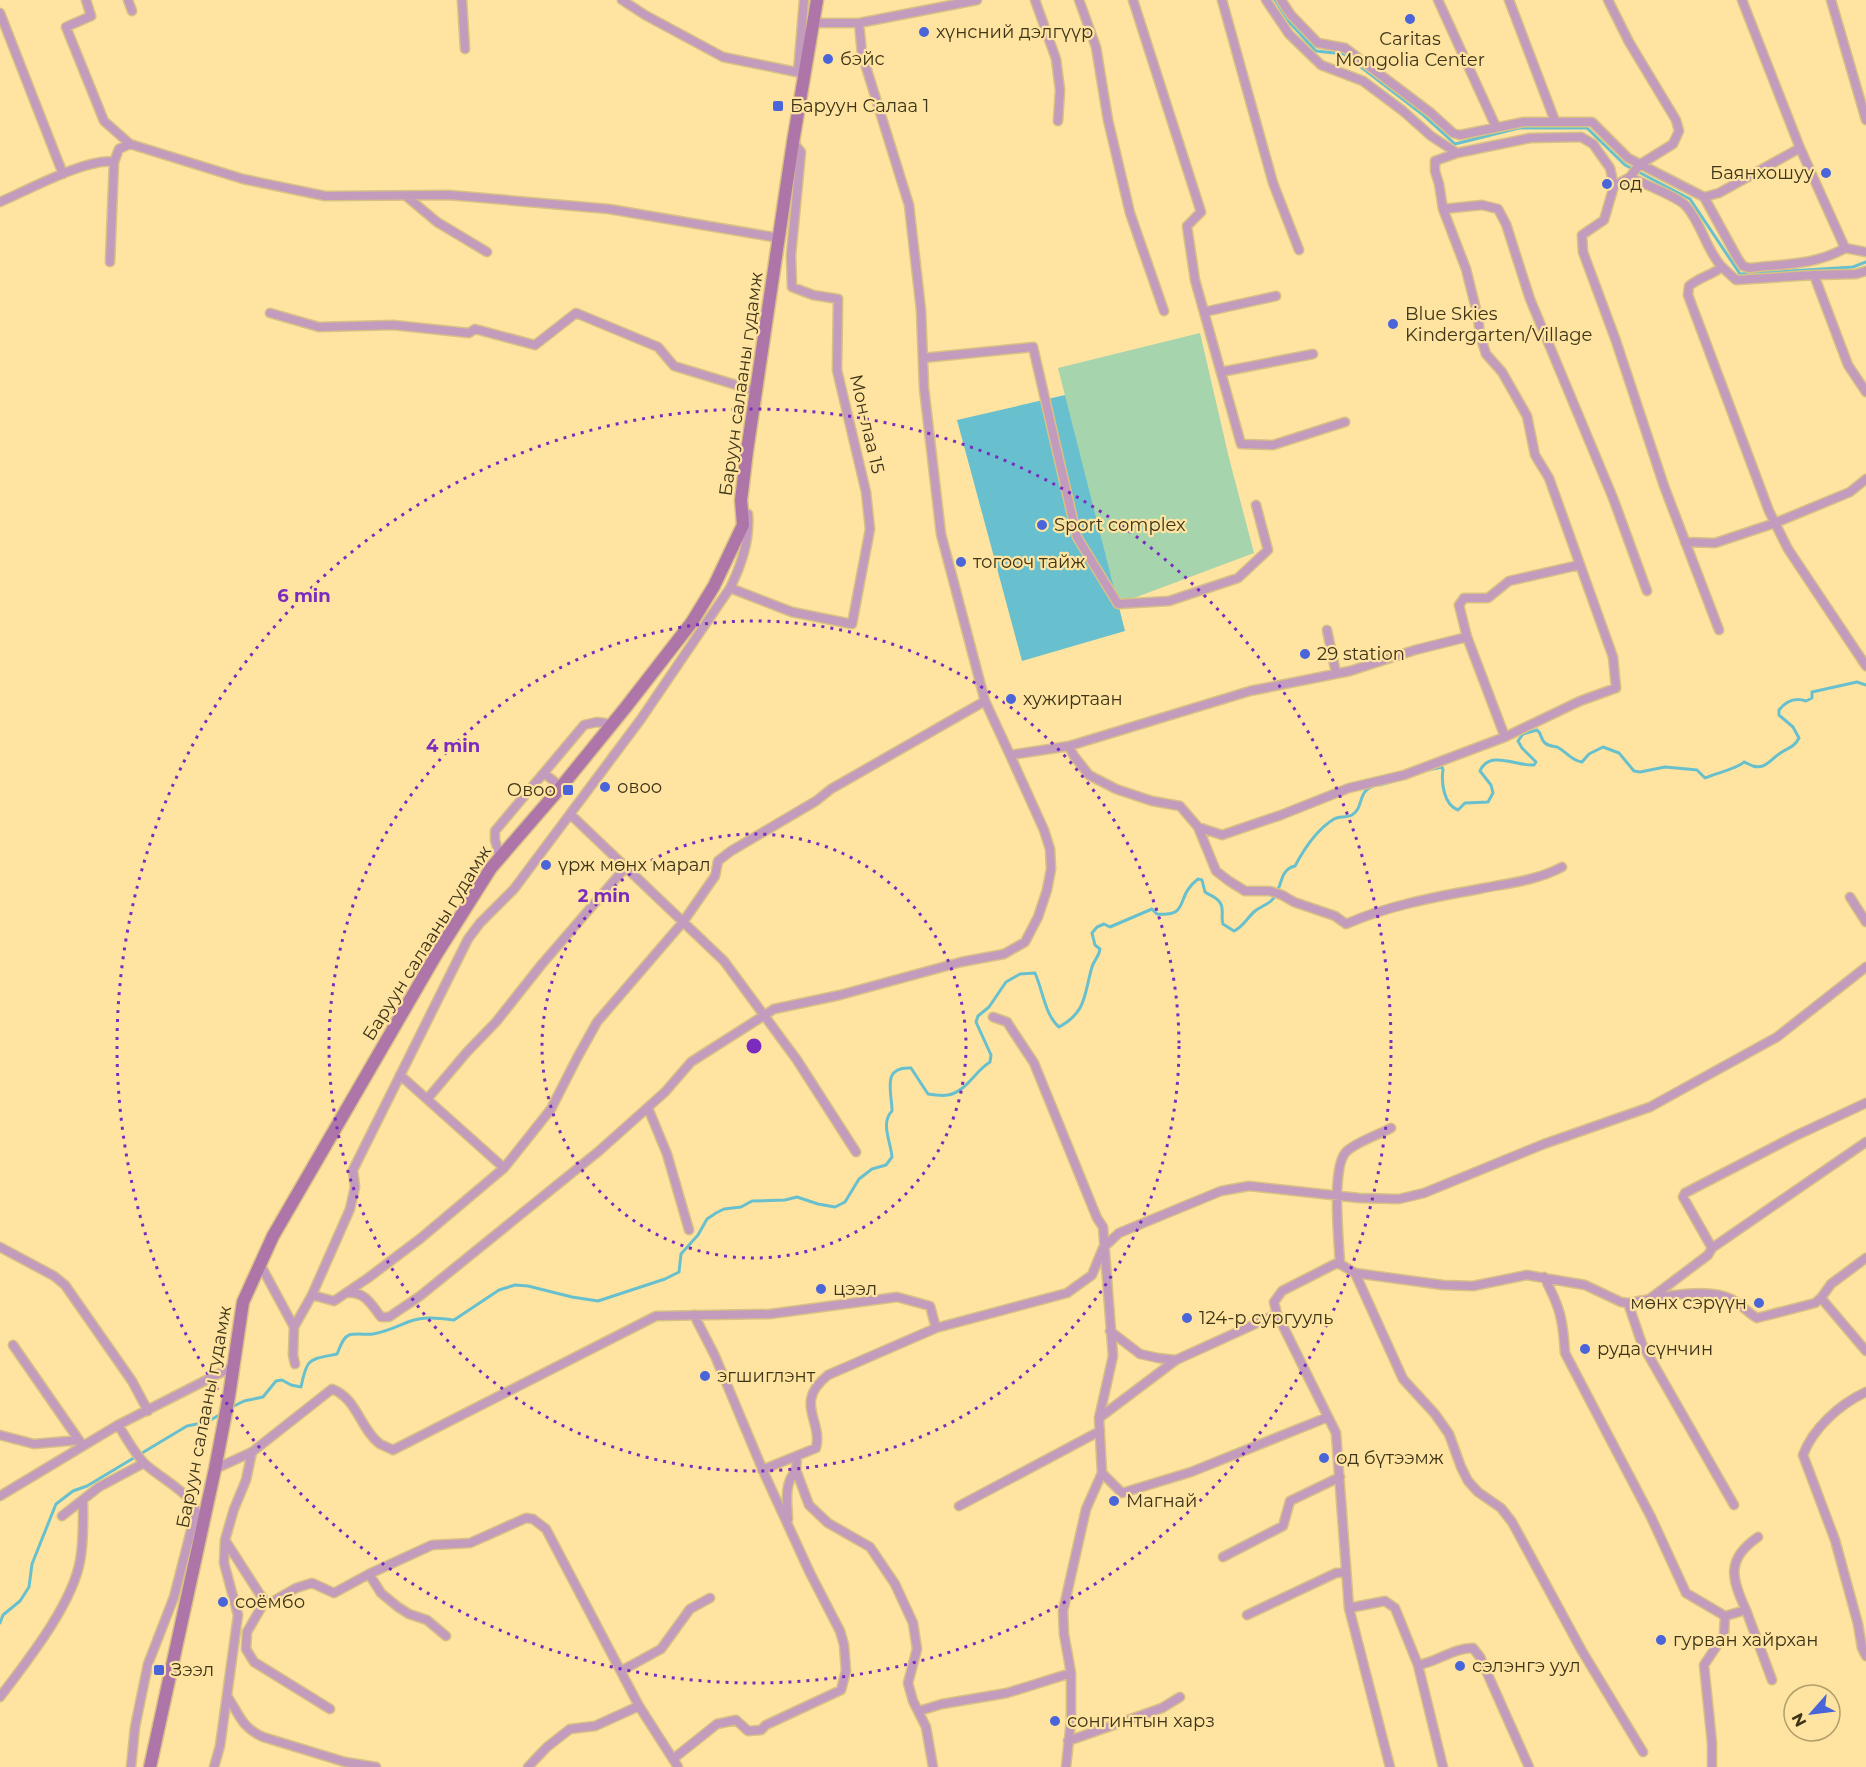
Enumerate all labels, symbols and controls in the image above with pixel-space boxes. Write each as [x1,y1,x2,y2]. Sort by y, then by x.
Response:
marker: Caritas Mongolia Center [1403,12,1417,26]
place label: хүнсний дэлгүүр [936,21,1093,43]
marker: хүнсний дэлгүүр [917,25,931,39]
place label: Caritas Mongolia Center [1335,28,1485,71]
place label: бэйс [840,48,885,70]
marker: бэйс [821,52,835,66]
place label: Баруун Салаа 1 [790,95,929,117]
marker: Баруун Салаа 1 [771,99,785,113]
place label: Баянхошуу [1710,162,1814,184]
marker: Баянхошуу [1819,166,1833,180]
place label: од [1619,173,1642,195]
marker: од [1600,177,1614,191]
street label: Баруун салааны гудамж [714,270,768,497]
place label: Blue Skies Kindergarten/Village [1405,303,1593,346]
marker: Blue Skies Kindergarten/Village [1386,317,1400,331]
street label: Мон-лаа 15 [845,372,889,476]
place label: Sport complex [1054,514,1186,536]
marker: Sport complex [1035,518,1049,532]
place label: тогооч тайж [973,551,1085,573]
marker: тогооч тайж [954,555,968,569]
text: 6 min [277,585,331,607]
place label: 29 station [1317,643,1405,665]
marker: 29 station [1298,647,1312,661]
place label: хужиртаан [1023,688,1123,710]
marker: хужиртаан [1004,692,1018,706]
text: 4 min [426,735,480,757]
place label: овоо [617,776,662,798]
place label: Овоо [507,779,556,801]
marker: овоо [598,780,612,794]
marker: Овоо [561,783,575,797]
street label: Баруун салааны гудамж [358,841,496,1045]
place label: үрж мөнх марал [558,854,711,876]
marker: үрж мөнх марал [539,858,553,872]
text: 2 min [578,885,630,907]
centre of rings [744,1036,764,1056]
place label: цээл [833,1278,877,1300]
marker: цээл [814,1282,828,1296]
place label: мөнх сэрүүн [1630,1292,1747,1314]
marker: мөнх сэрүүн [1752,1296,1766,1310]
street label: Баруун салааны гудамж [172,1304,236,1530]
place label: 124-р сургууль [1199,1307,1333,1329]
marker: 124-р сургууль [1180,1311,1194,1325]
place label: руда сүнчин [1597,1338,1713,1360]
marker: руда сүнчин [1578,1342,1592,1356]
place label: эгшиглэнт [717,1365,816,1387]
marker: эгшиглэнт [698,1369,712,1383]
place label: од бүтээмж [1336,1447,1444,1469]
marker: од бүтээмж [1317,1451,1331,1465]
place label: Магнай [1126,1490,1197,1512]
marker: Магнай [1107,1494,1121,1508]
place label: соёмбо [235,1591,305,1613]
marker: соёмбо [216,1595,230,1609]
place label: гурван хайрхан [1673,1629,1818,1651]
marker: гурван хайрхан [1654,1633,1668,1647]
place label: сэлэнгэ уул [1472,1655,1581,1677]
place label: Зээл [171,1659,214,1681]
marker: сэлэнгэ уул [1453,1659,1467,1673]
marker: Зээл [152,1663,166,1677]
north arrow [1782,1683,1842,1743]
place label: сонгинтын харз [1067,1710,1215,1732]
text: N [1788,1710,1811,1730]
marker: сонгинтын харз [1048,1714,1062,1728]

